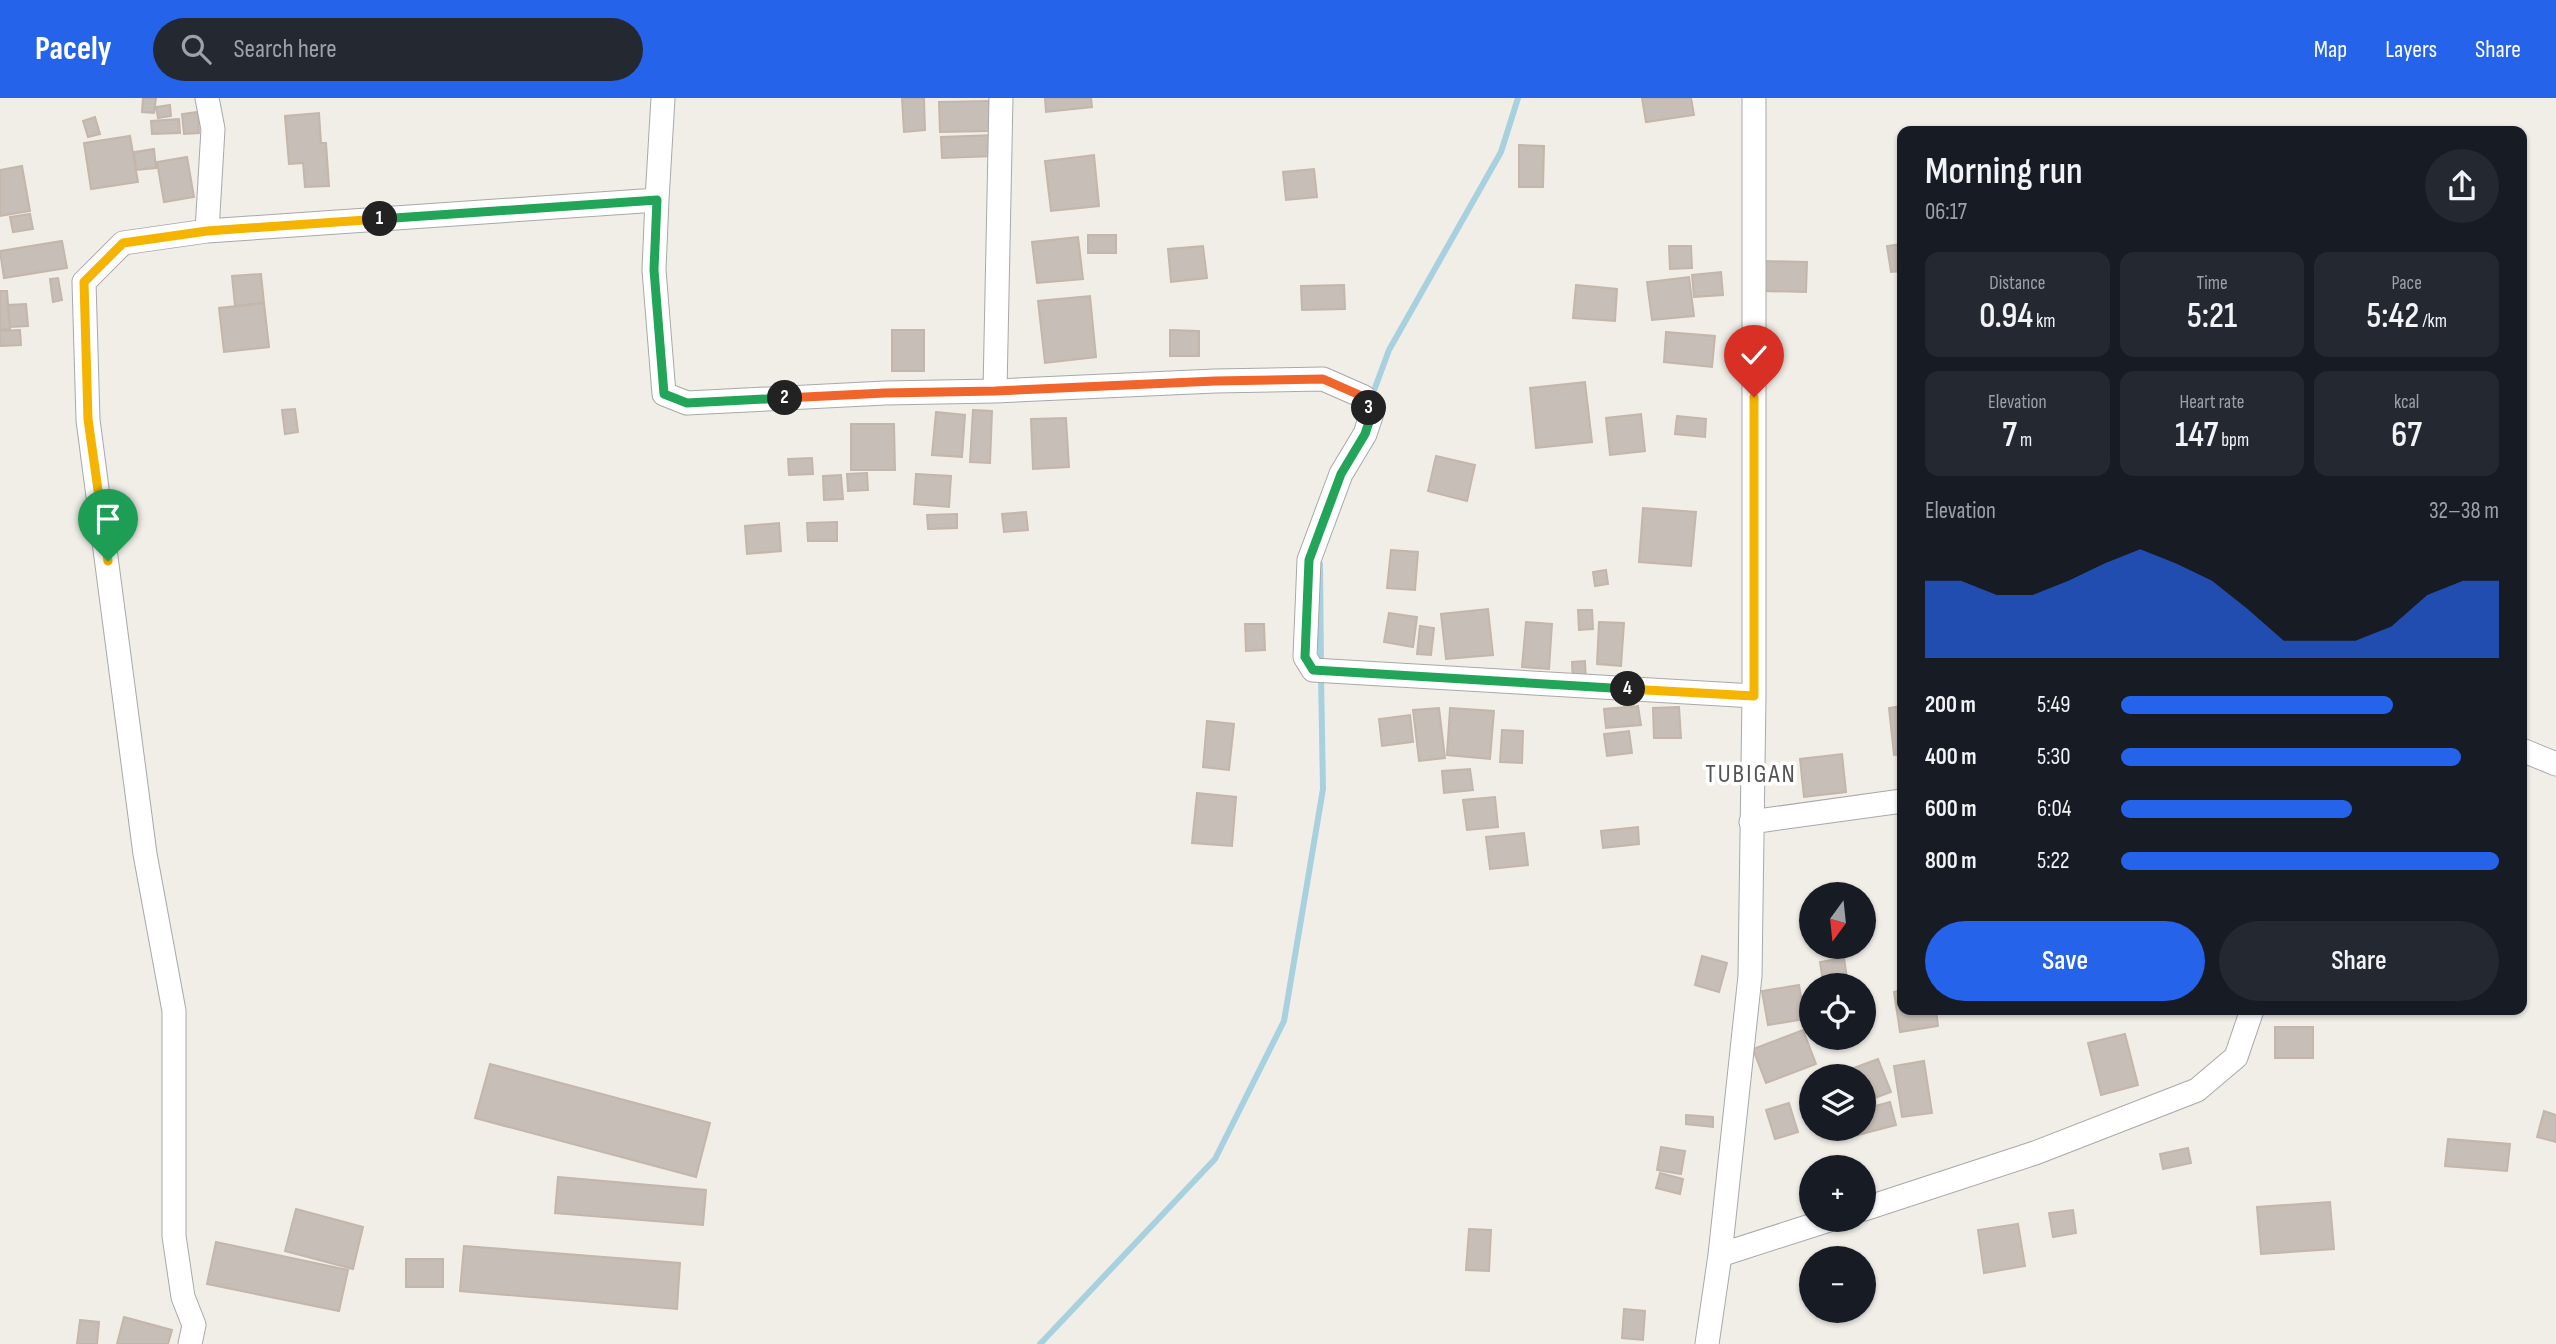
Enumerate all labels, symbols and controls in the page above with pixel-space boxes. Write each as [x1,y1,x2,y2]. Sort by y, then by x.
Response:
search box [153,18,643,81]
text: Pacely [35,29,111,69]
icon: search [177,30,215,68]
text: Search here [233,34,337,65]
text: Map [2314,35,2347,64]
text: Layers [2385,35,2437,64]
text: Share [2475,35,2521,64]
text: Morning run [1925,149,2083,194]
button: share [2425,149,2499,223]
text: 06:17 [1925,198,1967,226]
pin: 1 [362,202,398,236]
text: 1 [376,207,383,230]
text: Distance [1989,272,2045,295]
text: Time [2196,272,2228,295]
text: Pace [2392,272,2422,295]
text: 0.94 [1979,295,2033,338]
text: 5:21 [2187,295,2237,338]
text: 5:42 [2366,295,2419,338]
text: km [2033,310,2055,333]
text: /km [2419,310,2447,333]
pin [1724,325,1784,397]
icon: check [1735,336,1773,374]
pin: 2 [768,380,802,416]
text: 2 [780,386,789,409]
pin: 3 [1352,390,1386,426]
text: Elevation [1988,391,2047,414]
text: Heart rate [2180,391,2244,414]
text: kcal [2394,391,2419,414]
text: 3 [1364,396,1373,419]
text: 7 [2002,414,2017,457]
text: 147 [2175,414,2218,457]
text: 67 [2391,414,2422,457]
text: m [2017,429,2032,452]
text: bpm [2218,429,2249,452]
pin [78,489,138,561]
text: Elevation [1925,497,1996,525]
text: 32–38 m [2429,497,2499,525]
icon: arrive [89,500,127,538]
pin: 4 [1610,672,1646,706]
text: 4 [1623,677,1632,700]
text: 200 m [1925,691,1976,719]
text: 5:49 [2037,691,2070,719]
text: 400 m [1925,743,1976,771]
text: 5:30 [2037,743,2070,771]
district label: TUBIGAN [1705,759,1797,790]
text: 600 m [1925,795,1977,823]
text: 6:04 [2037,795,2071,823]
text: 800 m [1925,847,1977,875]
text: 5:22 [2037,847,2070,875]
north arrow [1799,882,1876,959]
map controls [1799,882,1876,1323]
button: Save [1925,921,2205,1001]
button: Share [2219,921,2499,1001]
button: locate [1799,973,1876,1050]
button: layers [1799,1064,1876,1141]
button: + [1799,1155,1876,1232]
button: − [1799,1246,1876,1323]

